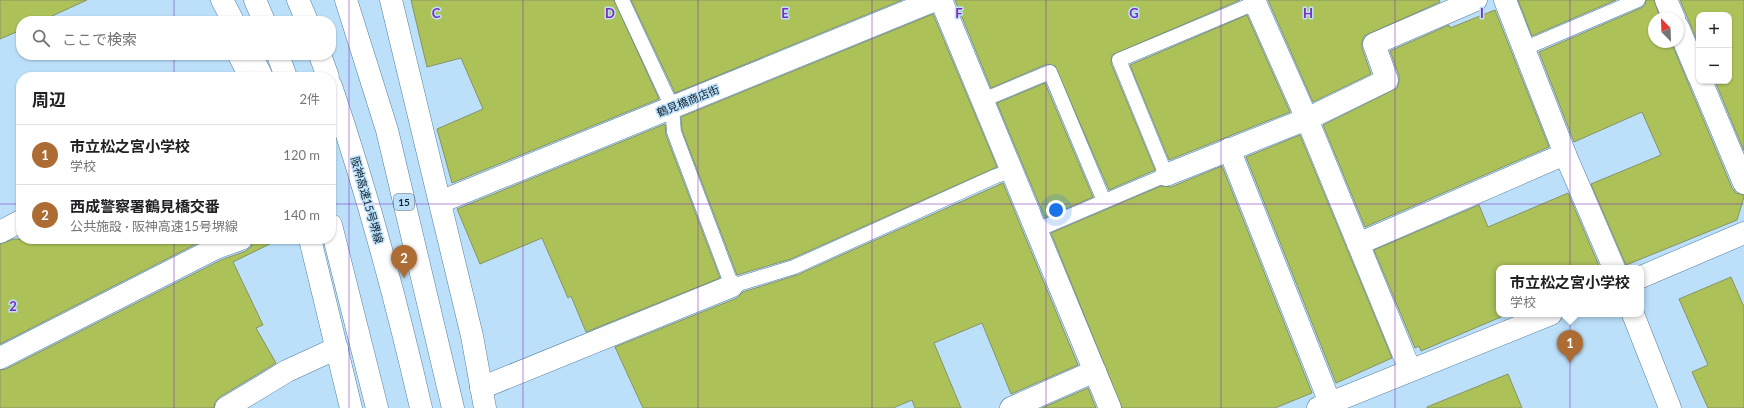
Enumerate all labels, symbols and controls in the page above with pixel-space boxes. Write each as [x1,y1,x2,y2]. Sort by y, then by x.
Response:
text: C [432,5,441,21]
text: D [605,5,615,21]
text: E [781,5,789,21]
text: F [955,5,963,21]
text: G [1129,5,1139,21]
text: H [1303,5,1313,21]
text: I [1480,5,1484,21]
north arrow [1648,12,1684,48]
map controls [1696,12,1732,84]
button: + [1696,12,1732,48]
search box [16,16,336,60]
icon: search [30,27,52,49]
text: ここで検索 [62,30,137,48]
button: − [1696,48,1732,84]
street label: 鶴見橋商店街 [655,82,721,119]
text: 周辺 [32,89,66,110]
text: 2件 [299,91,320,107]
text: 市立松之宮小学校 [70,137,190,155]
text: 1 [41,147,49,163]
text: 120 m [283,147,320,163]
street label: 阪神高速15号堺線 [349,155,386,245]
text: 学校 [70,158,96,174]
road number: 15 [394,194,414,210]
text: 西成警察署鶴見橋交番 [70,197,220,215]
your location [1046,200,1066,220]
text: 2 [41,207,49,223]
text: 140 m [283,207,320,223]
text: 公共施設 · 阪神高速15号堺線 [70,218,238,234]
pin: 2 [391,245,417,278]
popup [1496,265,1644,317]
text: 市立松之宮小学校 [1510,273,1630,291]
text: 学校 [1510,294,1536,310]
text: 2 [9,298,17,314]
pin: 1 [1557,330,1583,363]

